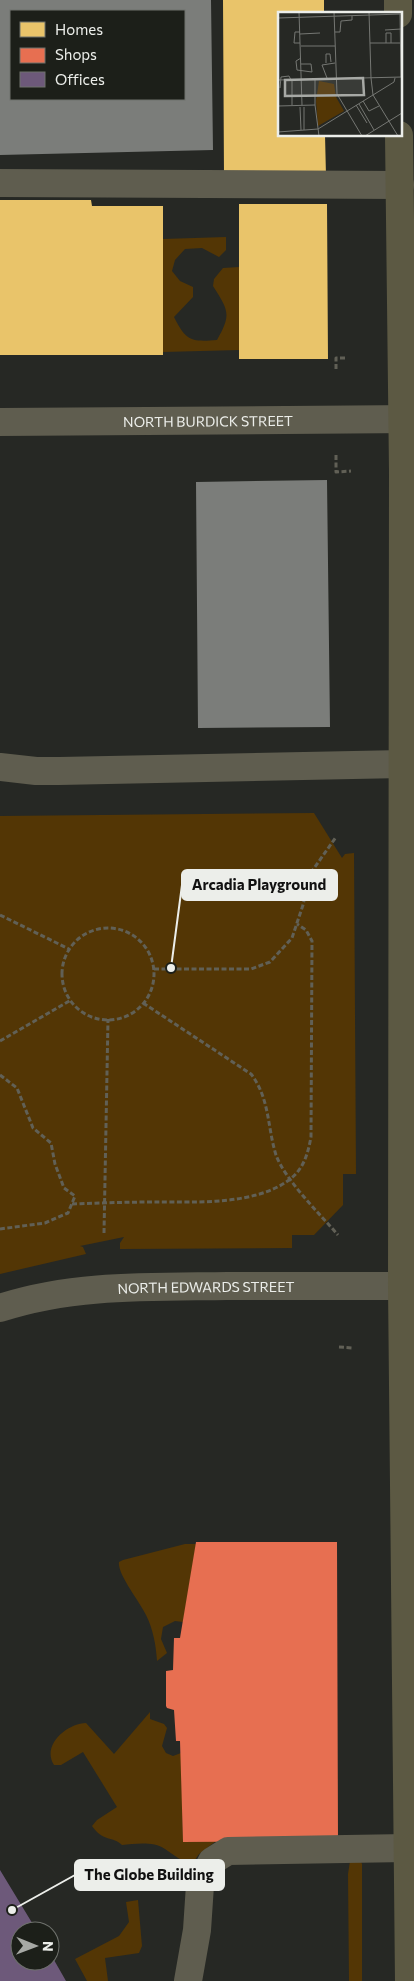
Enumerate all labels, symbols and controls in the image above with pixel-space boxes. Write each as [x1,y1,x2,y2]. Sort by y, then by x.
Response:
legend [10,10,185,100]
inset map [278,12,402,136]
text: Homes [55,20,103,38]
text: Shops [55,45,97,63]
text: Offices [55,70,105,88]
street label: NORTH BURDICK STREET [123,411,293,430]
callout: Arcadia Playground [182,870,337,900]
text: Arcadia Playground [192,875,326,893]
street label: NORTH EDWARDS STREET [117,1277,295,1297]
callout: The Globe Building [75,1860,224,1890]
text: The Globe Building [84,1865,214,1883]
north arrow [10,1921,60,1971]
text: N [40,1941,57,1952]

